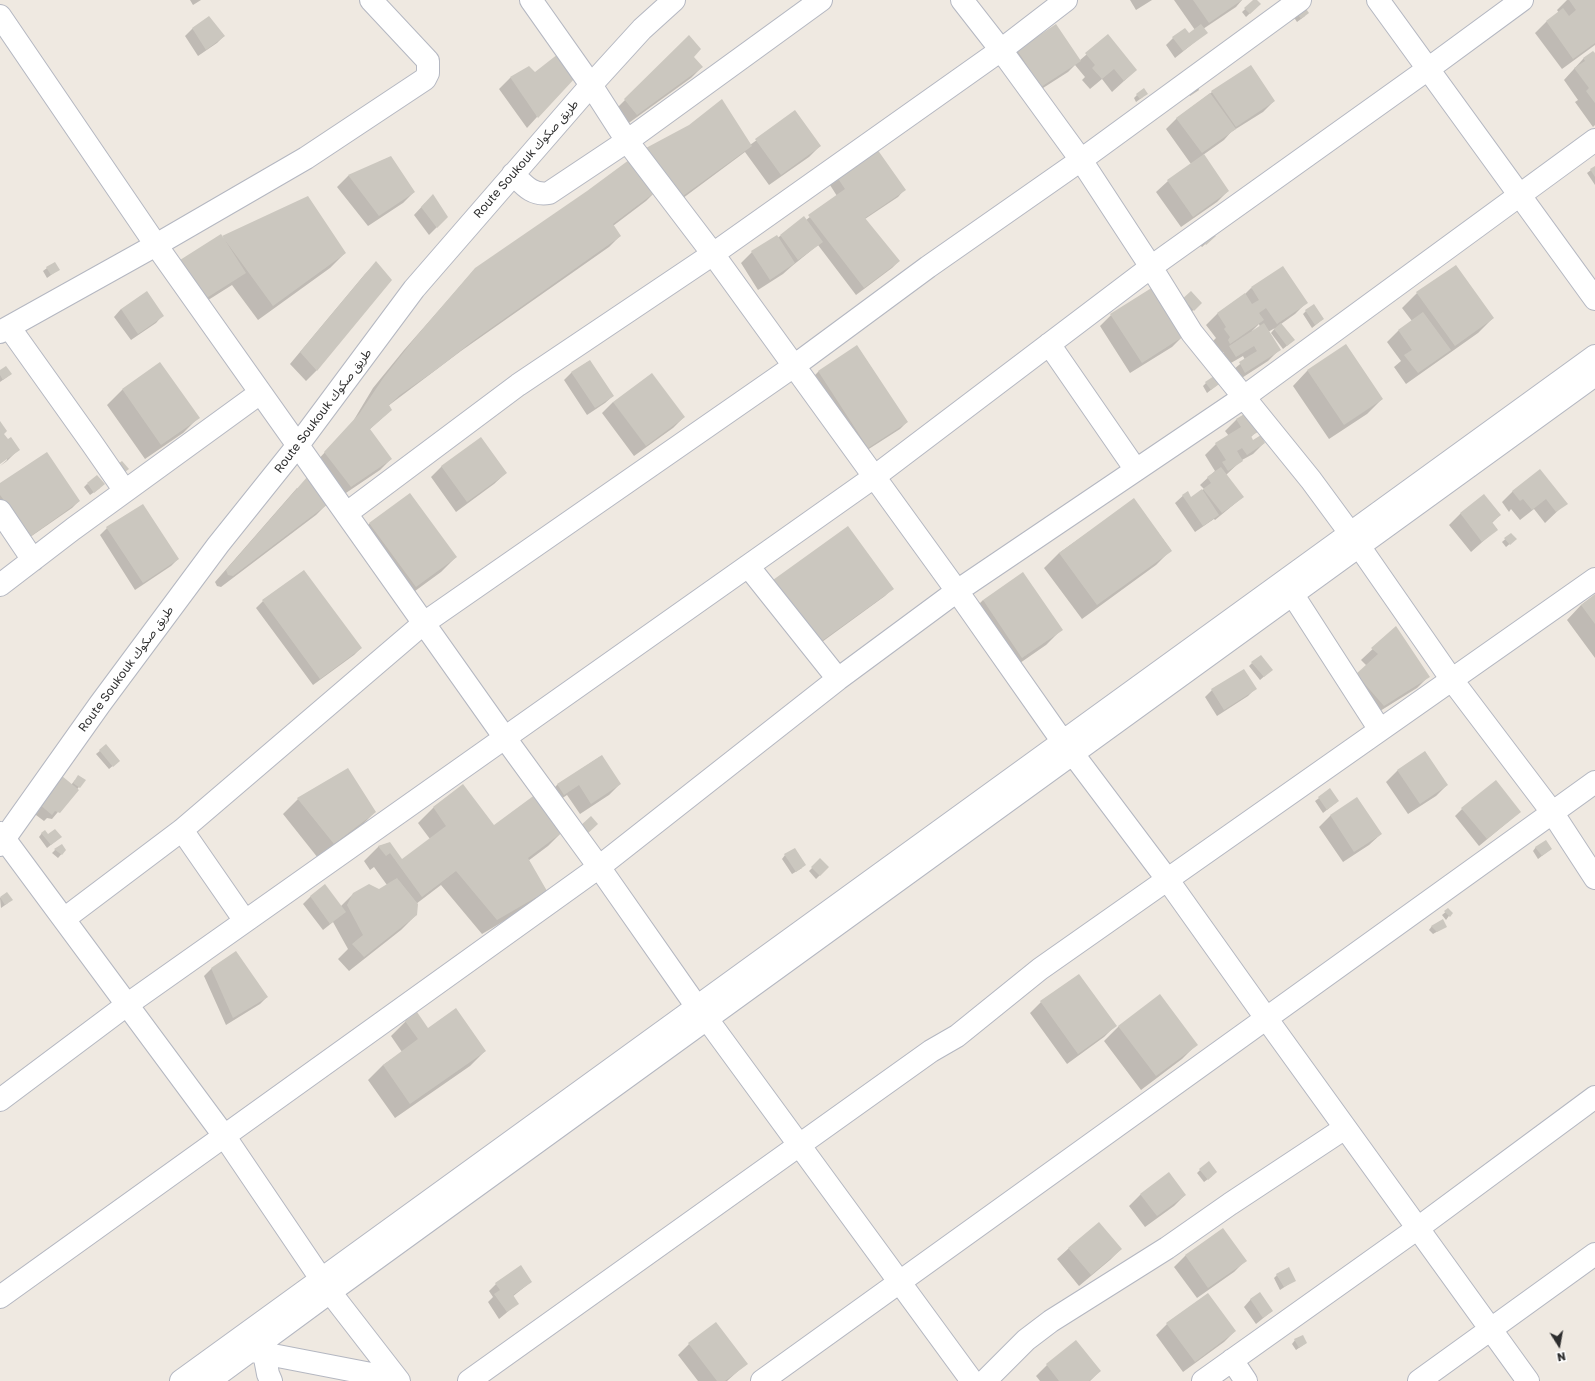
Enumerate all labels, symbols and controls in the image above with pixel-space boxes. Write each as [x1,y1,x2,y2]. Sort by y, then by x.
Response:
street label: Route Soukouk طريق صكوك [471,97,581,221]
street label: Route Soukouk طريق صكوك [271,346,375,476]
street label: Route Soukouk طريق صكوك [75,603,177,735]
north arrow [1539,1325,1579,1365]
text: N [1556,1350,1567,1364]

